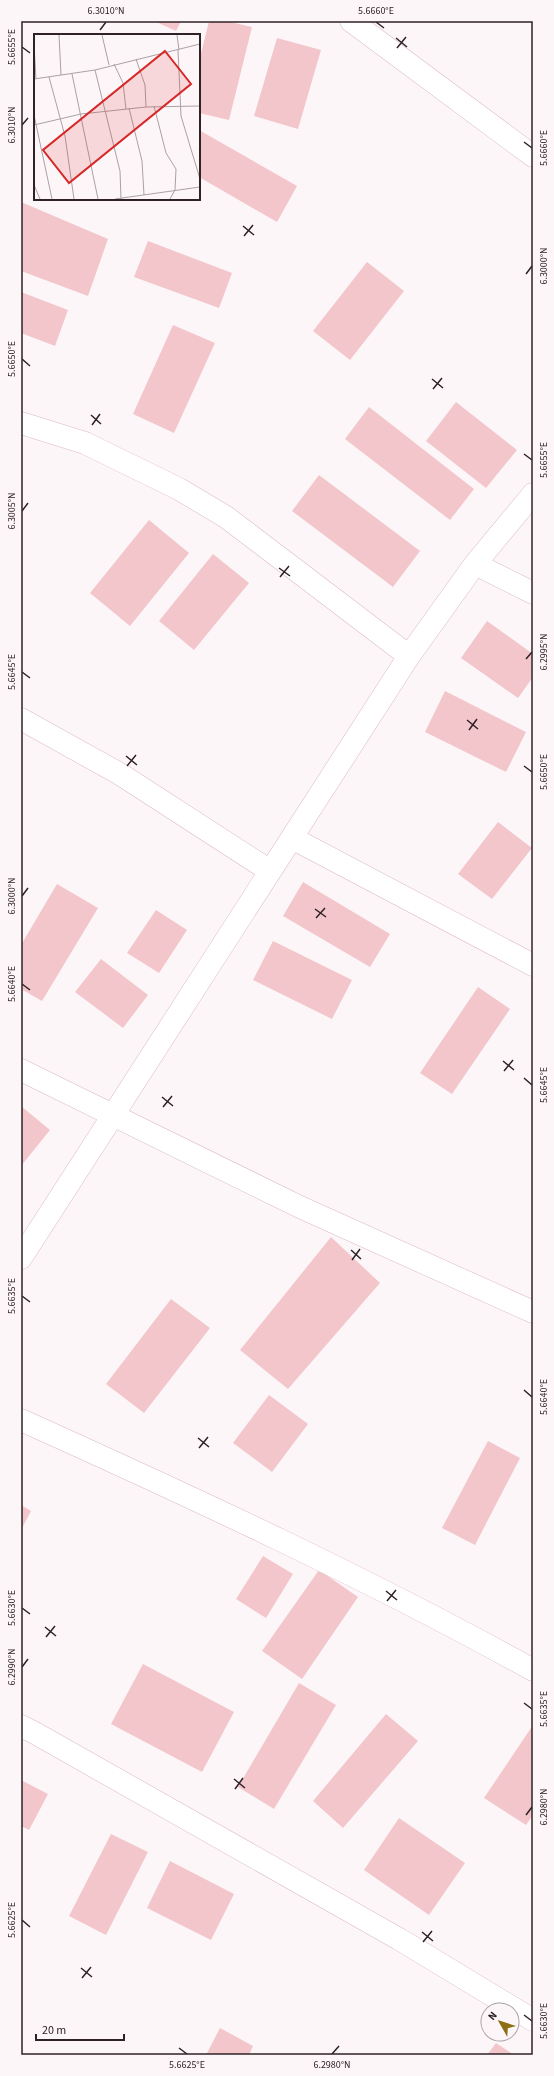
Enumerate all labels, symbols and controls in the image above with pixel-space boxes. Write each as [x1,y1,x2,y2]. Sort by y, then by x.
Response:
text: 6.3010°N [87,4,125,18]
text: 5.6660°E [358,4,394,18]
text: 5.6655°E [5,29,19,65]
inset map [34,34,200,200]
text: 6.3010°N [5,106,19,144]
text: 5.6660°E [537,130,551,166]
text: 6.3000°N [537,247,551,285]
text: 5.6650°E [5,341,19,377]
text: 5.6655°E [537,442,551,478]
text: 6.3005°N [5,492,19,530]
text: 6.2995°N [537,633,551,671]
text: 5.6645°E [5,654,19,690]
text: 5.6650°E [537,754,551,790]
text: 6.3000°N [5,877,19,915]
text: 5.6640°E [5,966,19,1002]
text: 5.6645°E [537,1067,551,1103]
text: 5.6635°E [5,1278,19,1314]
text: 5.6640°E [537,1379,551,1415]
text: 5.6630°E [5,1590,19,1626]
text: 6.2990°N [5,1648,19,1686]
text: 5.6635°E [537,1691,551,1727]
text: 6.2980°N [537,1788,551,1826]
text: 5.6625°E [5,1902,19,1938]
north arrow [480,2002,520,2042]
text: 5.6630°E [537,2003,551,2039]
text: N [484,2008,501,2024]
scale bar [36,2016,124,2042]
text: 20 m [42,2022,66,2039]
text: 5.6625°E [169,2058,205,2072]
text: 6.2980°N [313,2058,351,2072]

